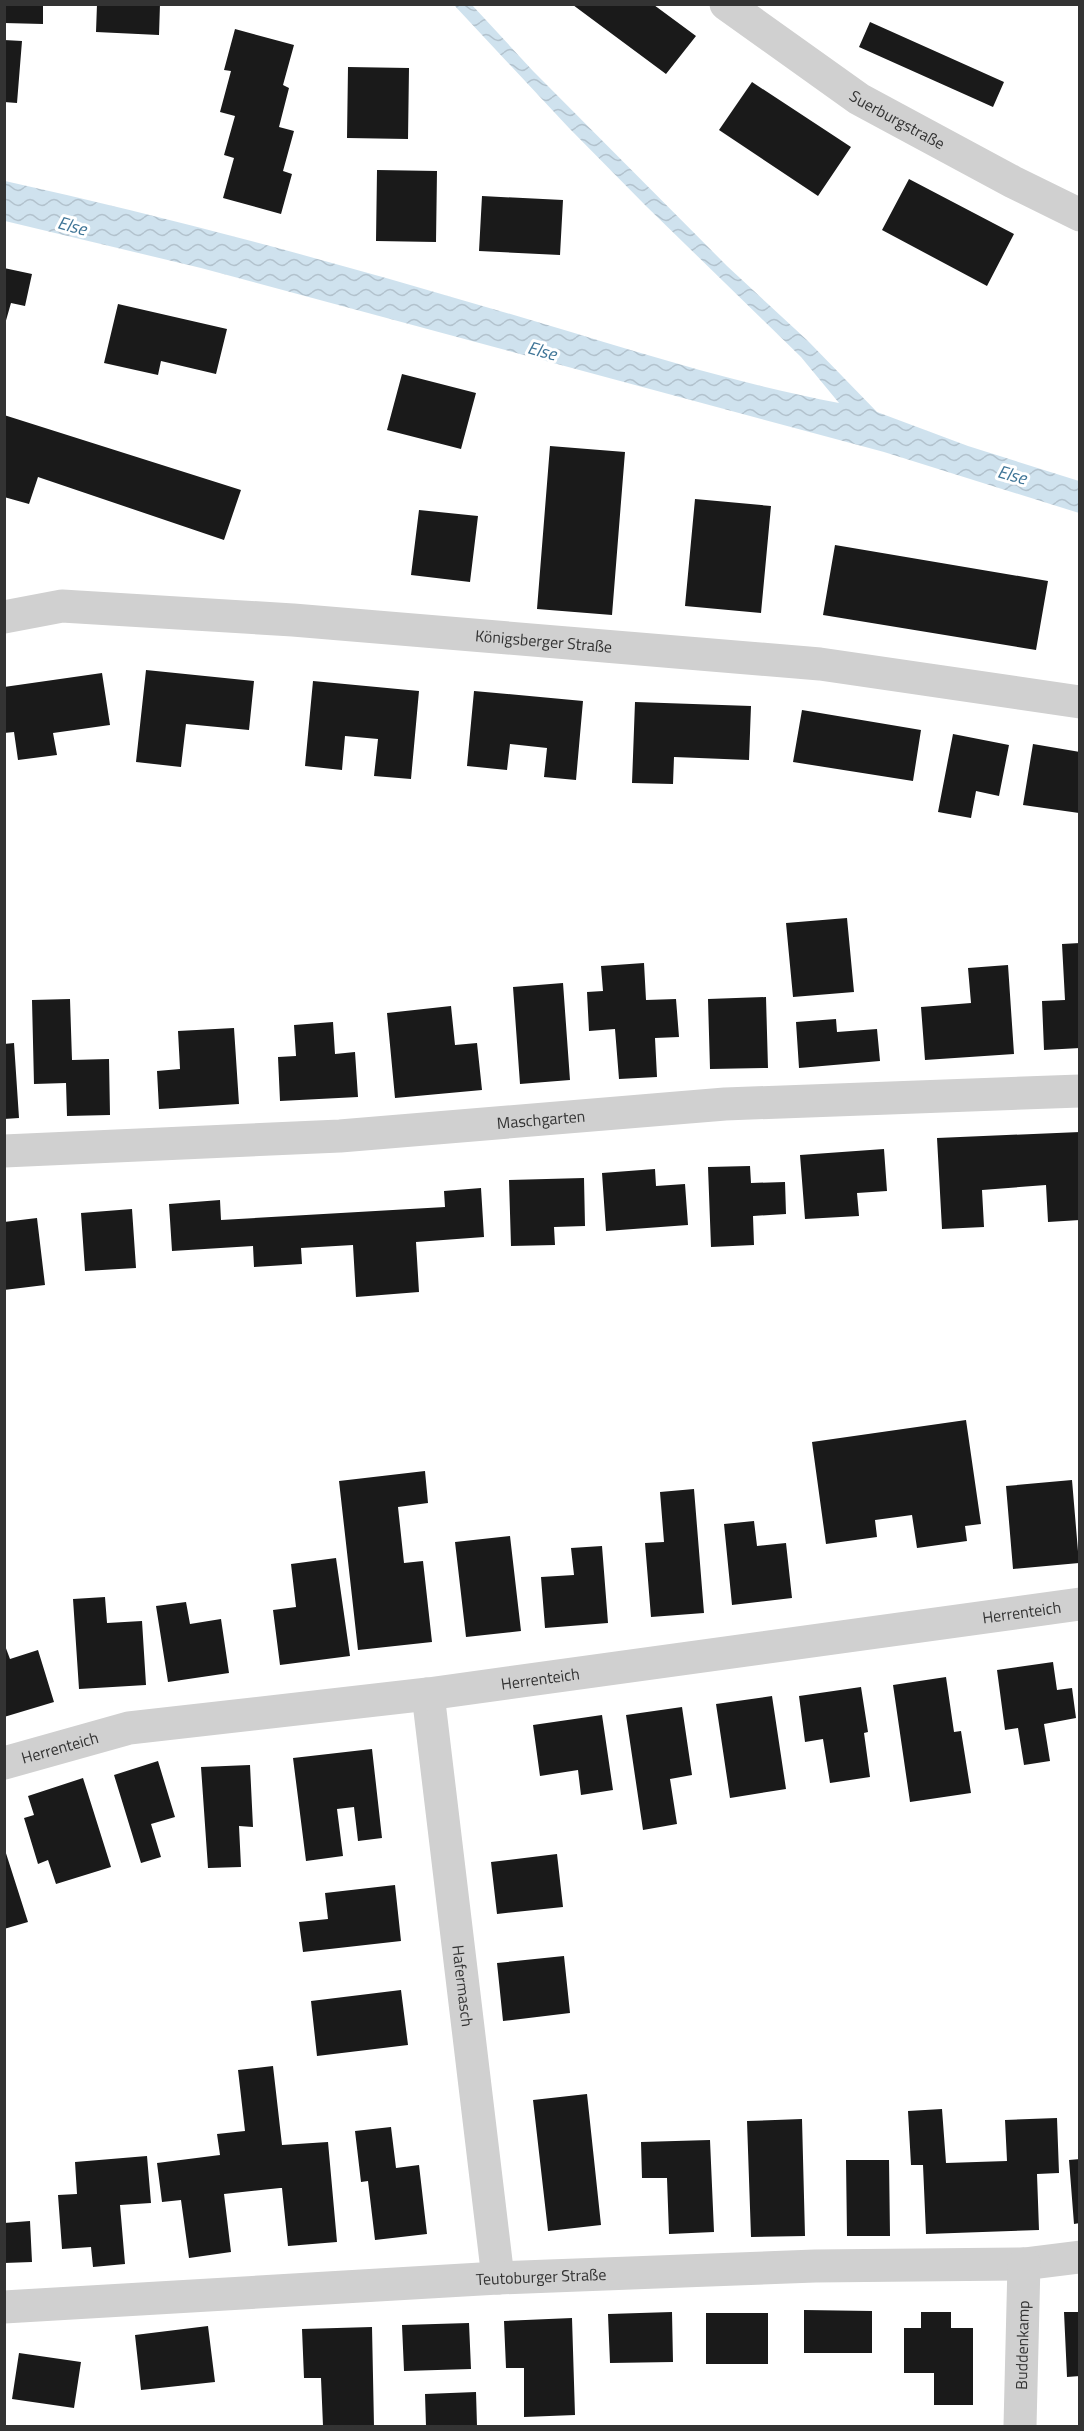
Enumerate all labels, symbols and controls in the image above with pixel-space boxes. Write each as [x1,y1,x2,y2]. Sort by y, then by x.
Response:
street label: Suerburgstraße [845,84,949,155]
water label: Else [55,209,91,243]
water label: Else [525,334,561,368]
water label: Else [995,458,1031,492]
street label: Königsberger Straße [474,623,613,659]
street label: Maschgarten [496,1104,586,1135]
street label: Herrenteich [981,1595,1063,1629]
street label: Herrenteich [499,1661,581,1696]
street label: Herrenteich [18,1725,101,1770]
street label: Hafermasch [446,1944,480,2028]
street label: Teutoburger Straße [475,2262,607,2291]
street label: Buddenkamp [1009,2300,1035,2390]

